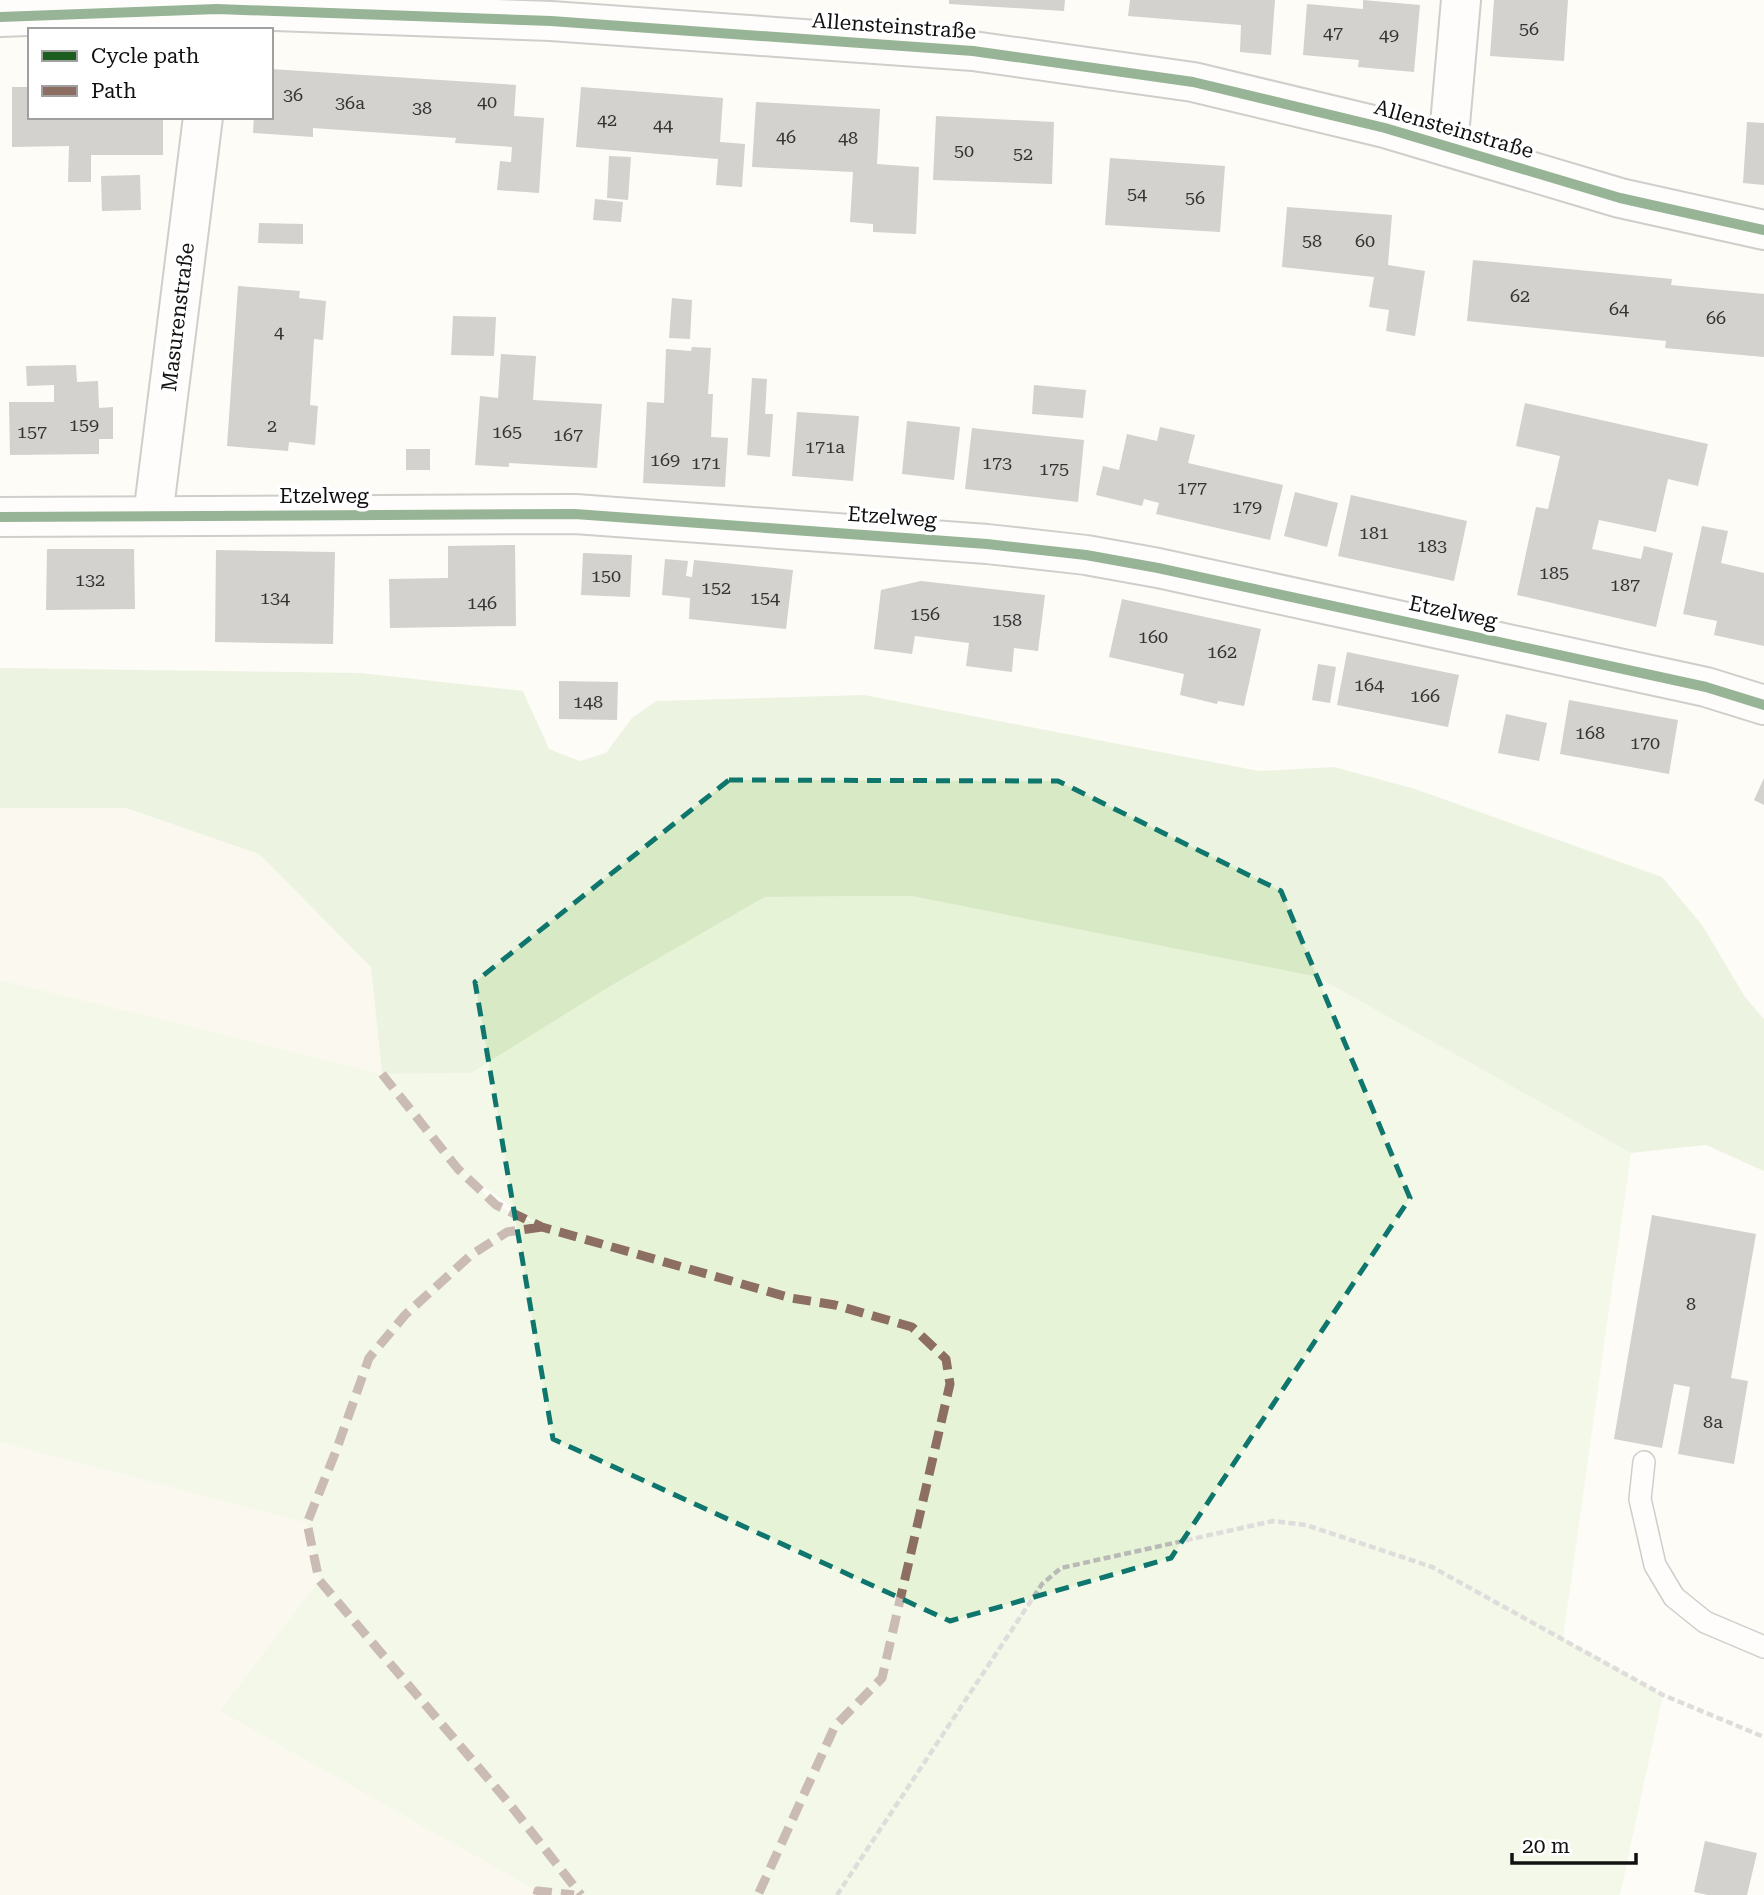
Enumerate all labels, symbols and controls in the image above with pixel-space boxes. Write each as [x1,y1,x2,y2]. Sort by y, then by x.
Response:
street label: Allensteinstraße [811,8,977,44]
house number: 56 [1519,18,1539,39]
house number: 47 [1323,22,1343,43]
house number: 49 [1379,24,1399,45]
legend [28,28,273,119]
text: Cycle path [91,44,200,68]
text: Path [91,79,137,103]
house number: 36 [283,84,303,105]
house number: 40 [477,91,497,112]
house number: 36a [335,92,365,113]
street label: Allensteinstraße [1372,95,1536,163]
house number: 38 [412,97,432,118]
house number: 42 [597,109,617,130]
house number: 44 [653,114,673,135]
house number: 46 [776,126,796,147]
house number: 48 [838,127,858,148]
house number: 50 [954,140,974,161]
house number: 52 [1013,143,1033,164]
house number: 54 [1127,183,1147,204]
house number: 56 [1185,187,1205,208]
house number: 58 [1302,230,1322,251]
house number: 60 [1355,230,1375,251]
street label: Masurenstraße [157,241,199,393]
house number: 62 [1510,285,1530,306]
house number: 64 [1609,298,1629,319]
house number: 66 [1706,307,1726,328]
house number: 4 [274,321,284,342]
house number: 159 [69,414,99,435]
house number: 2 [267,415,277,436]
house number: 157 [17,421,47,442]
house number: 165 [492,421,522,442]
house number: 167 [553,424,583,445]
house number: 171a [805,436,845,457]
house number: 169 [650,449,680,470]
house number: 171 [691,452,721,473]
house number: 173 [982,452,1012,473]
house number: 175 [1039,458,1069,479]
house number: 177 [1177,477,1207,498]
street label: Etzelweg [279,484,369,508]
house number: 179 [1232,496,1262,517]
street label: Etzelweg [847,502,938,532]
house number: 181 [1359,522,1389,543]
house number: 183 [1417,535,1447,556]
house number: 185 [1539,562,1569,583]
house number: 150 [591,565,621,586]
house number: 132 [75,569,105,590]
house number: 187 [1610,574,1640,595]
house number: 152 [701,577,731,598]
house number: 134 [260,587,290,608]
house number: 154 [750,587,780,608]
street label: Etzelweg [1407,591,1499,633]
house number: 146 [467,592,497,613]
house number: 156 [910,603,940,624]
house number: 158 [992,609,1022,630]
house number: 160 [1138,626,1168,647]
house number: 162 [1207,641,1237,662]
house number: 164 [1354,674,1384,695]
house number: 166 [1410,685,1440,706]
house number: 148 [573,691,603,712]
house number: 168 [1575,722,1605,743]
house number: 170 [1630,732,1660,753]
house number: 8 [1686,1293,1696,1314]
house number: 8a [1703,1411,1723,1432]
scale bar [1512,1822,1636,1866]
text: 20 m [1522,1834,1570,1858]

